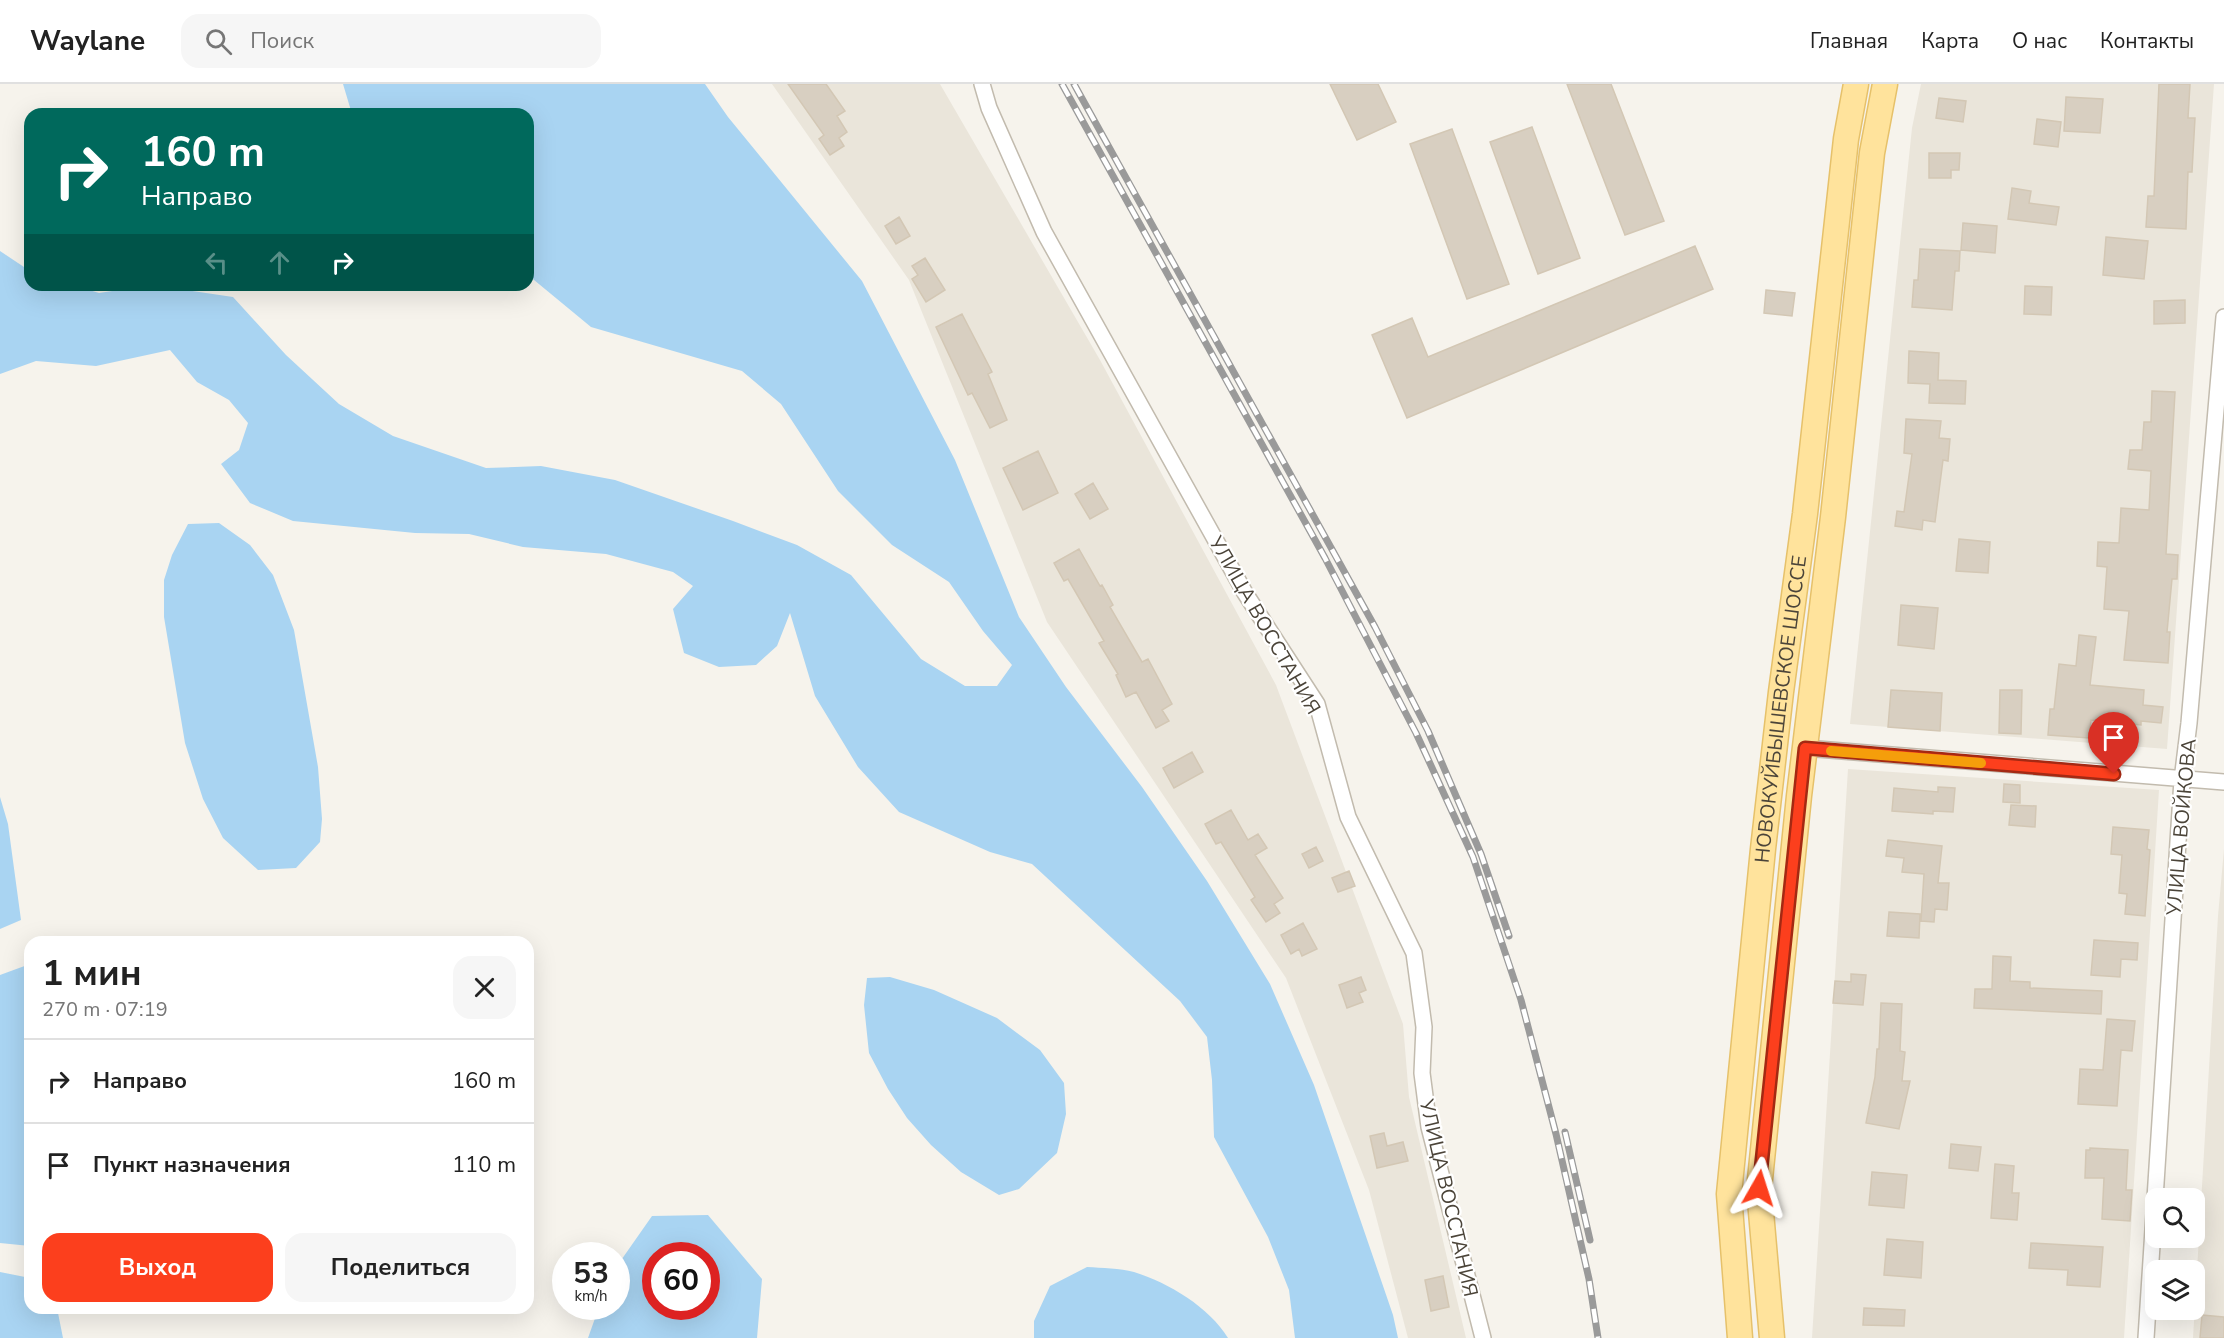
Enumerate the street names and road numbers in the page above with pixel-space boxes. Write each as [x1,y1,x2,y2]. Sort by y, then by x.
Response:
street label: УЛИЦА ВОССТАНИЯ [1202,530,1327,719]
street label: НОВОКУЙБЫШЕВСКОЕ ШОССЕ [1749,554,1813,864]
street label: УЛИЦА ВОЙКОВА [2160,737,2203,918]
street label: УЛИЦА ВОССТАНИЯ [1412,1096,1484,1299]

